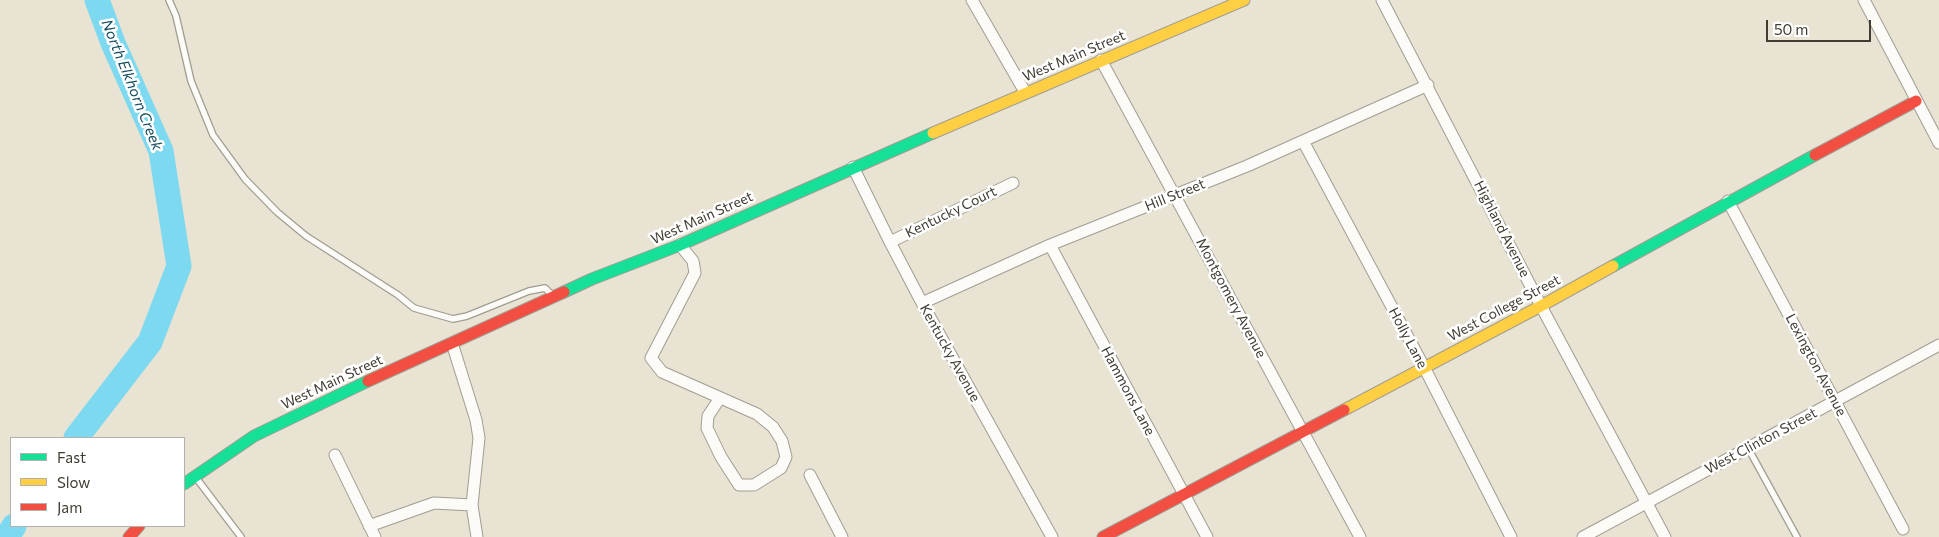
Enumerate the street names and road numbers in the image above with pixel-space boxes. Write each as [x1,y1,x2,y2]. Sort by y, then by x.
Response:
street label: West Main Street [1020,27,1128,85]
street label: Hill Street [1142,175,1208,215]
street label: Highland Avenue [1470,178,1534,280]
street label: Kentucky Court [903,183,999,241]
street label: West Main Street [648,188,756,248]
street label: Montgomery Avenue [1192,235,1270,361]
street label: West College Street [1445,271,1563,345]
street label: Kentucky Avenue [916,301,984,405]
street label: Holly Lane [1385,305,1431,371]
street label: Lexington Avenue [1782,311,1850,419]
street label: Hammons Lane [1097,344,1159,438]
street label: West Main Street [279,351,385,413]
street label: West Clinton Street [1702,404,1820,478]

